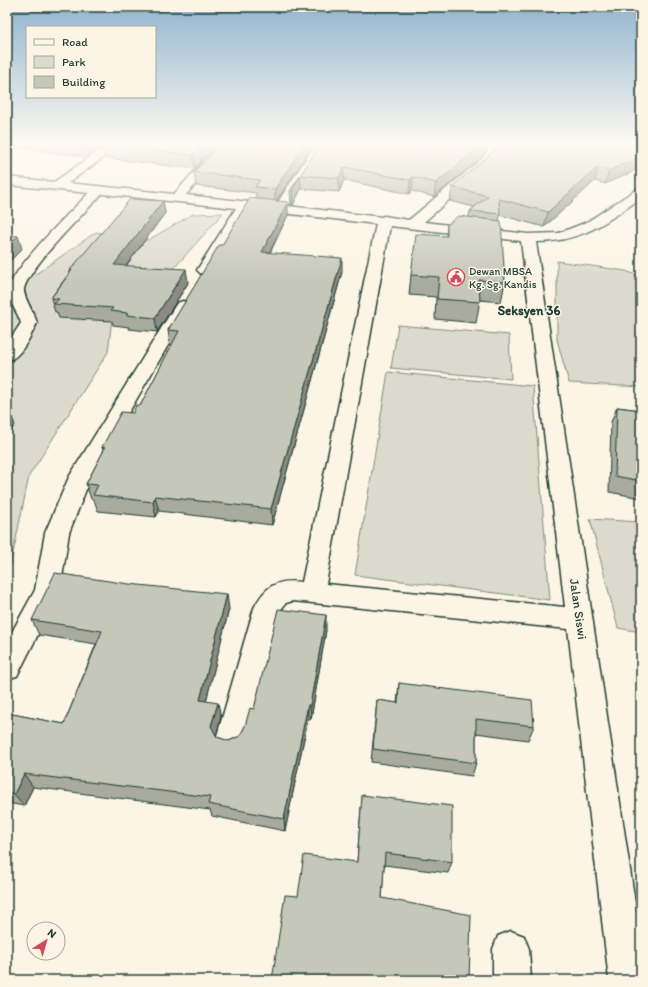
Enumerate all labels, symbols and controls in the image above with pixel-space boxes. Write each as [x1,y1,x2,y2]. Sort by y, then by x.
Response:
legend [26,26,156,98]
text: Road [62,35,88,49]
text: Park [62,55,86,69]
text: Building [62,75,106,89]
place label: Dewan MBSA Kg. Sg. Kandis [469,265,537,291]
public building icon: Dewan MBSA Kg. Sg. Kandis [446,267,466,287]
district label: Seksyen 36 [498,303,560,319]
street label: Jalan Siswi [567,578,590,641]
north arrow [26,921,66,961]
text: N [45,926,59,941]

